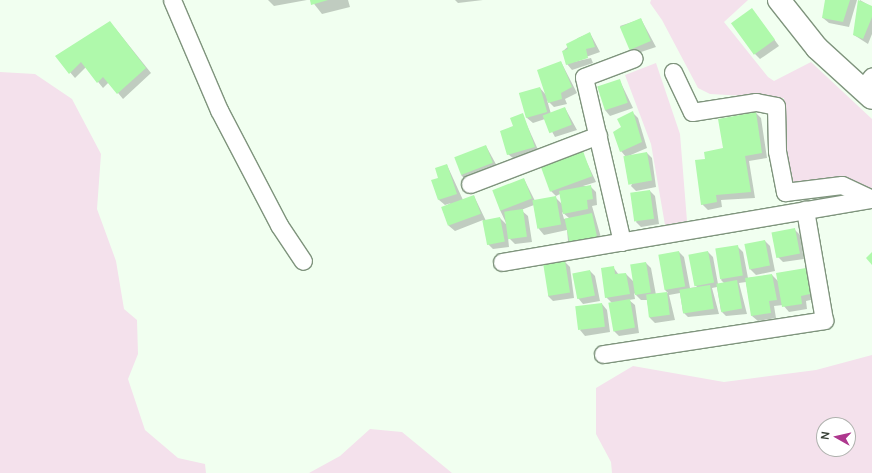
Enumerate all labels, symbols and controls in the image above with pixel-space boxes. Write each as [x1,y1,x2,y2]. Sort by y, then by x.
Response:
north arrow [816,417,856,457]
text: N [817,430,833,440]

